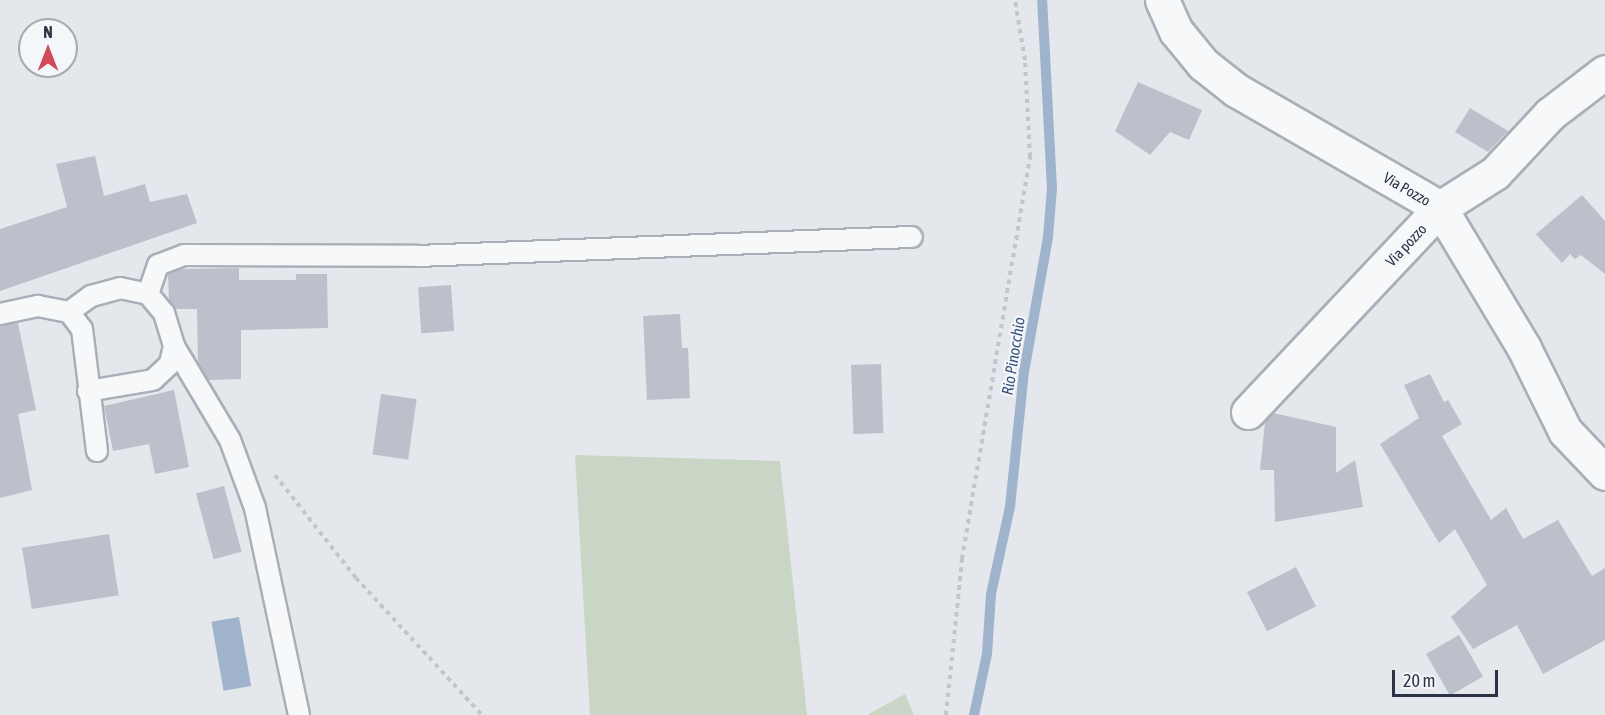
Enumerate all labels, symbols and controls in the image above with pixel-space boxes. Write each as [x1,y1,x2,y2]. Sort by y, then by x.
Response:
north arrow [18,18,78,78]
text: N [43,23,53,41]
street label: Via Pozzo [1380,168,1434,210]
street label: Via pozzo [1382,220,1430,270]
water label: Rio Pinocchio [997,316,1029,396]
scale bar [1395,658,1502,696]
text: 20 m [1403,670,1435,691]

